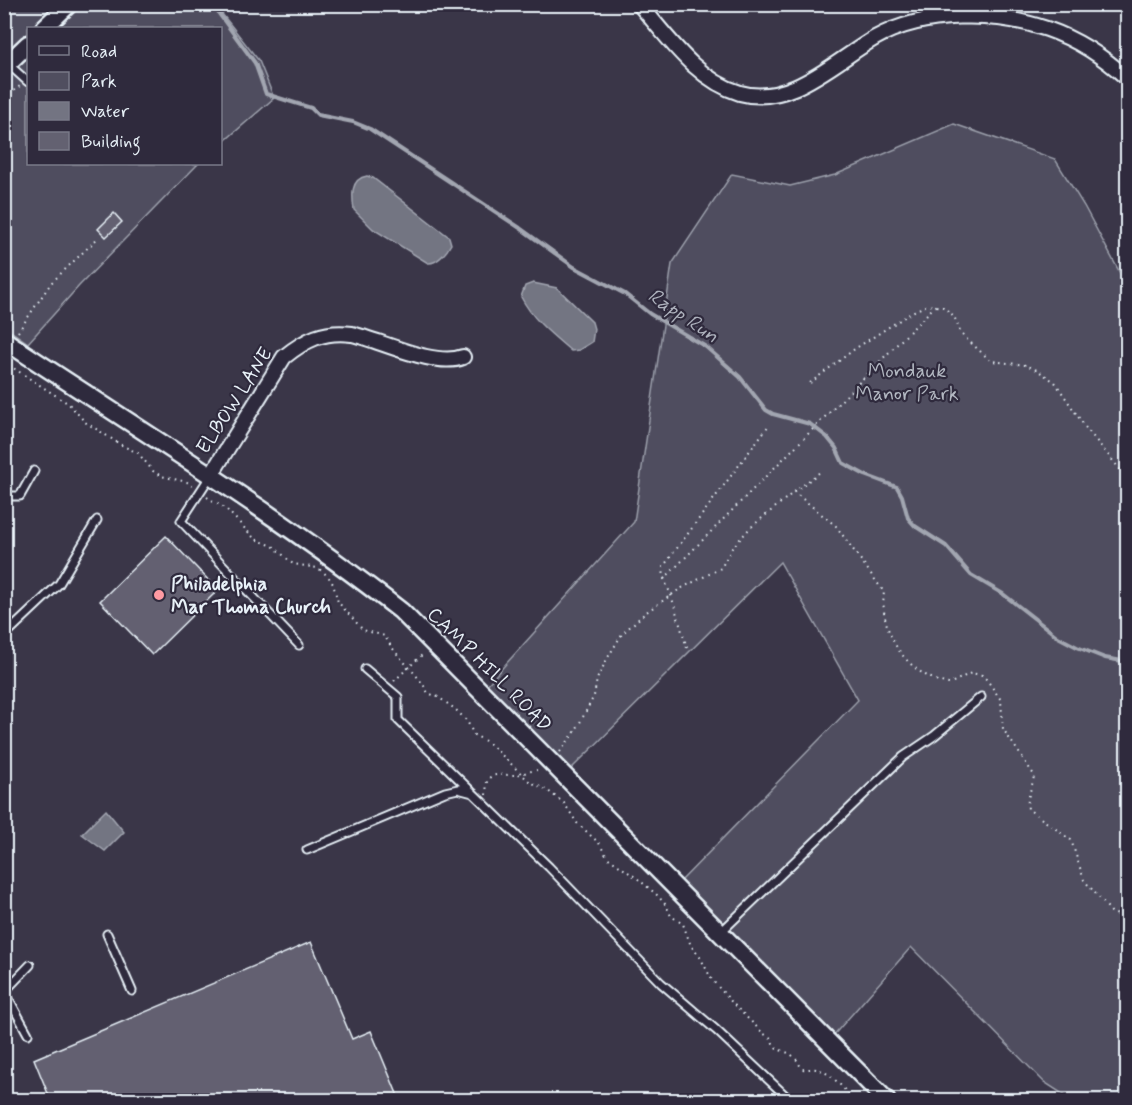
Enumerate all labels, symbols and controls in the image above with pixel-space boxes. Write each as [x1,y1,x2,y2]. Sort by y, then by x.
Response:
legend [27,27,222,165]
text: Road [81,40,117,64]
text: Park [81,70,117,94]
text: Water [81,100,130,124]
text: Building [81,130,141,156]
water label: Rapp Run [642,282,724,350]
street label: ELBOW LANE [190,342,280,460]
park label: Mondauk Manor Park [855,358,959,408]
place label: Philadelphia Mar Thoma Church [171,571,332,621]
marker: Philadelphia Mar Thoma Church [152,588,166,602]
street label: CAMP HILL ROAD [421,602,557,738]

